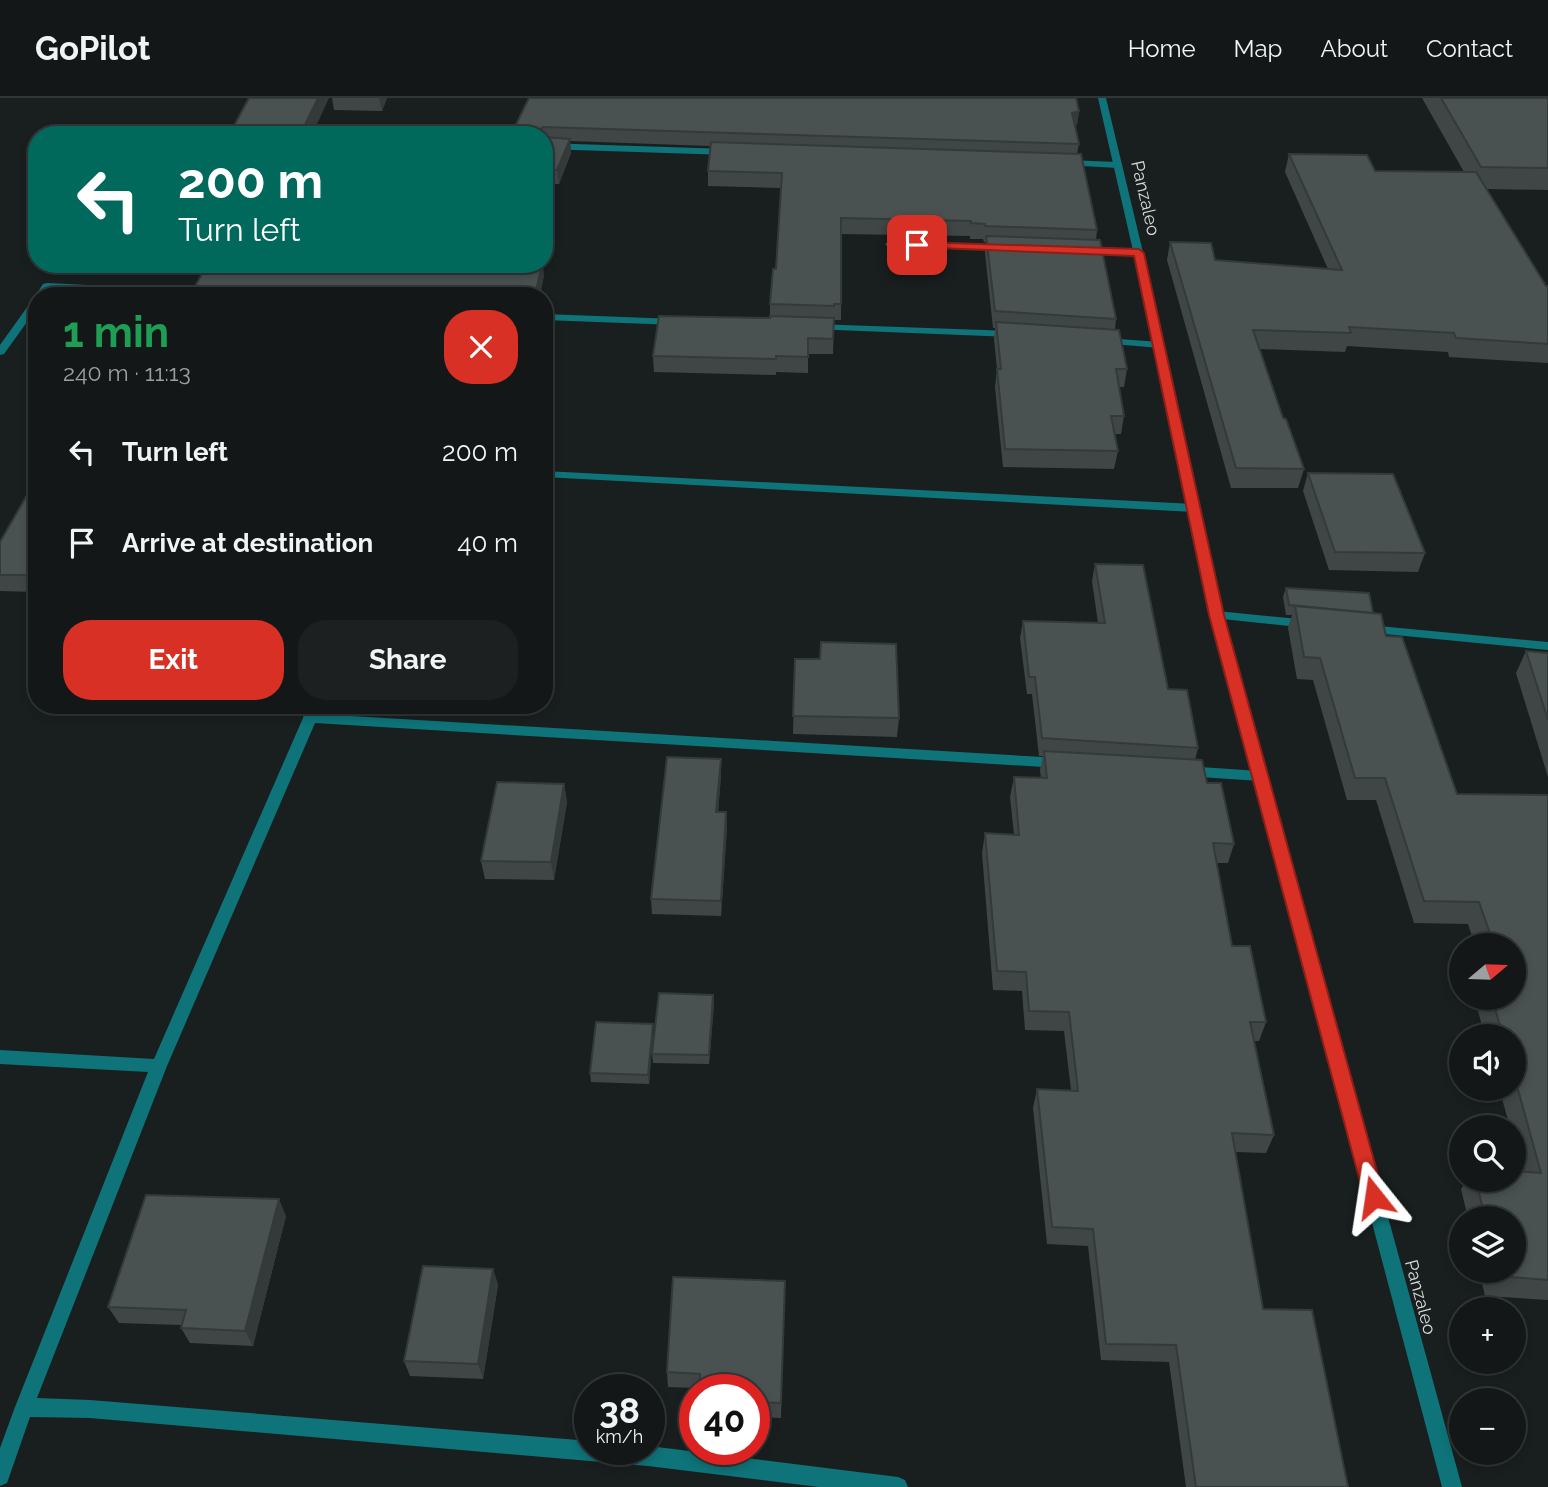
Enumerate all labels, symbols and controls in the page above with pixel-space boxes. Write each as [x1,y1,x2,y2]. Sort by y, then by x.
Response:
text: GoPilot [35,29,150,68]
text: Home [1128,34,1196,63]
text: Map [1234,34,1282,63]
text: About [1320,34,1388,63]
text: Contact [1426,34,1513,63]
text: 200 m [178,152,323,209]
icon: left [63,154,154,245]
street label: Panzaleo [1127,158,1165,238]
text: Turn left [178,211,300,248]
pin [887,215,947,275]
icon: arrive [898,226,936,264]
text: 1 min [63,308,169,357]
button: close [444,310,518,384]
text: 240 m · 11:13 [63,359,191,386]
icon: left [63,433,101,471]
text: Turn left [122,437,228,467]
text: 200 m [442,437,518,467]
icon: arrive [63,524,101,562]
text: Arrive at destination [122,528,373,558]
text: 40 m [457,528,518,558]
button: Exit [63,620,284,700]
button: Share [298,620,518,700]
north arrow [1449,933,1526,1010]
map controls [1449,933,1526,1465]
button: sound [1449,1024,1526,1101]
button: search [1449,1115,1526,1192]
position arrow [1337,1160,1411,1234]
button: layers [1449,1206,1526,1283]
street label: Panzaleo [1401,1257,1441,1337]
button: + [1449,1297,1526,1374]
speed limit sign: 40 [679,1374,770,1465]
button: − [1449,1388,1526,1465]
text: 38 [599,1390,640,1431]
text: km/h [596,1426,643,1447]

